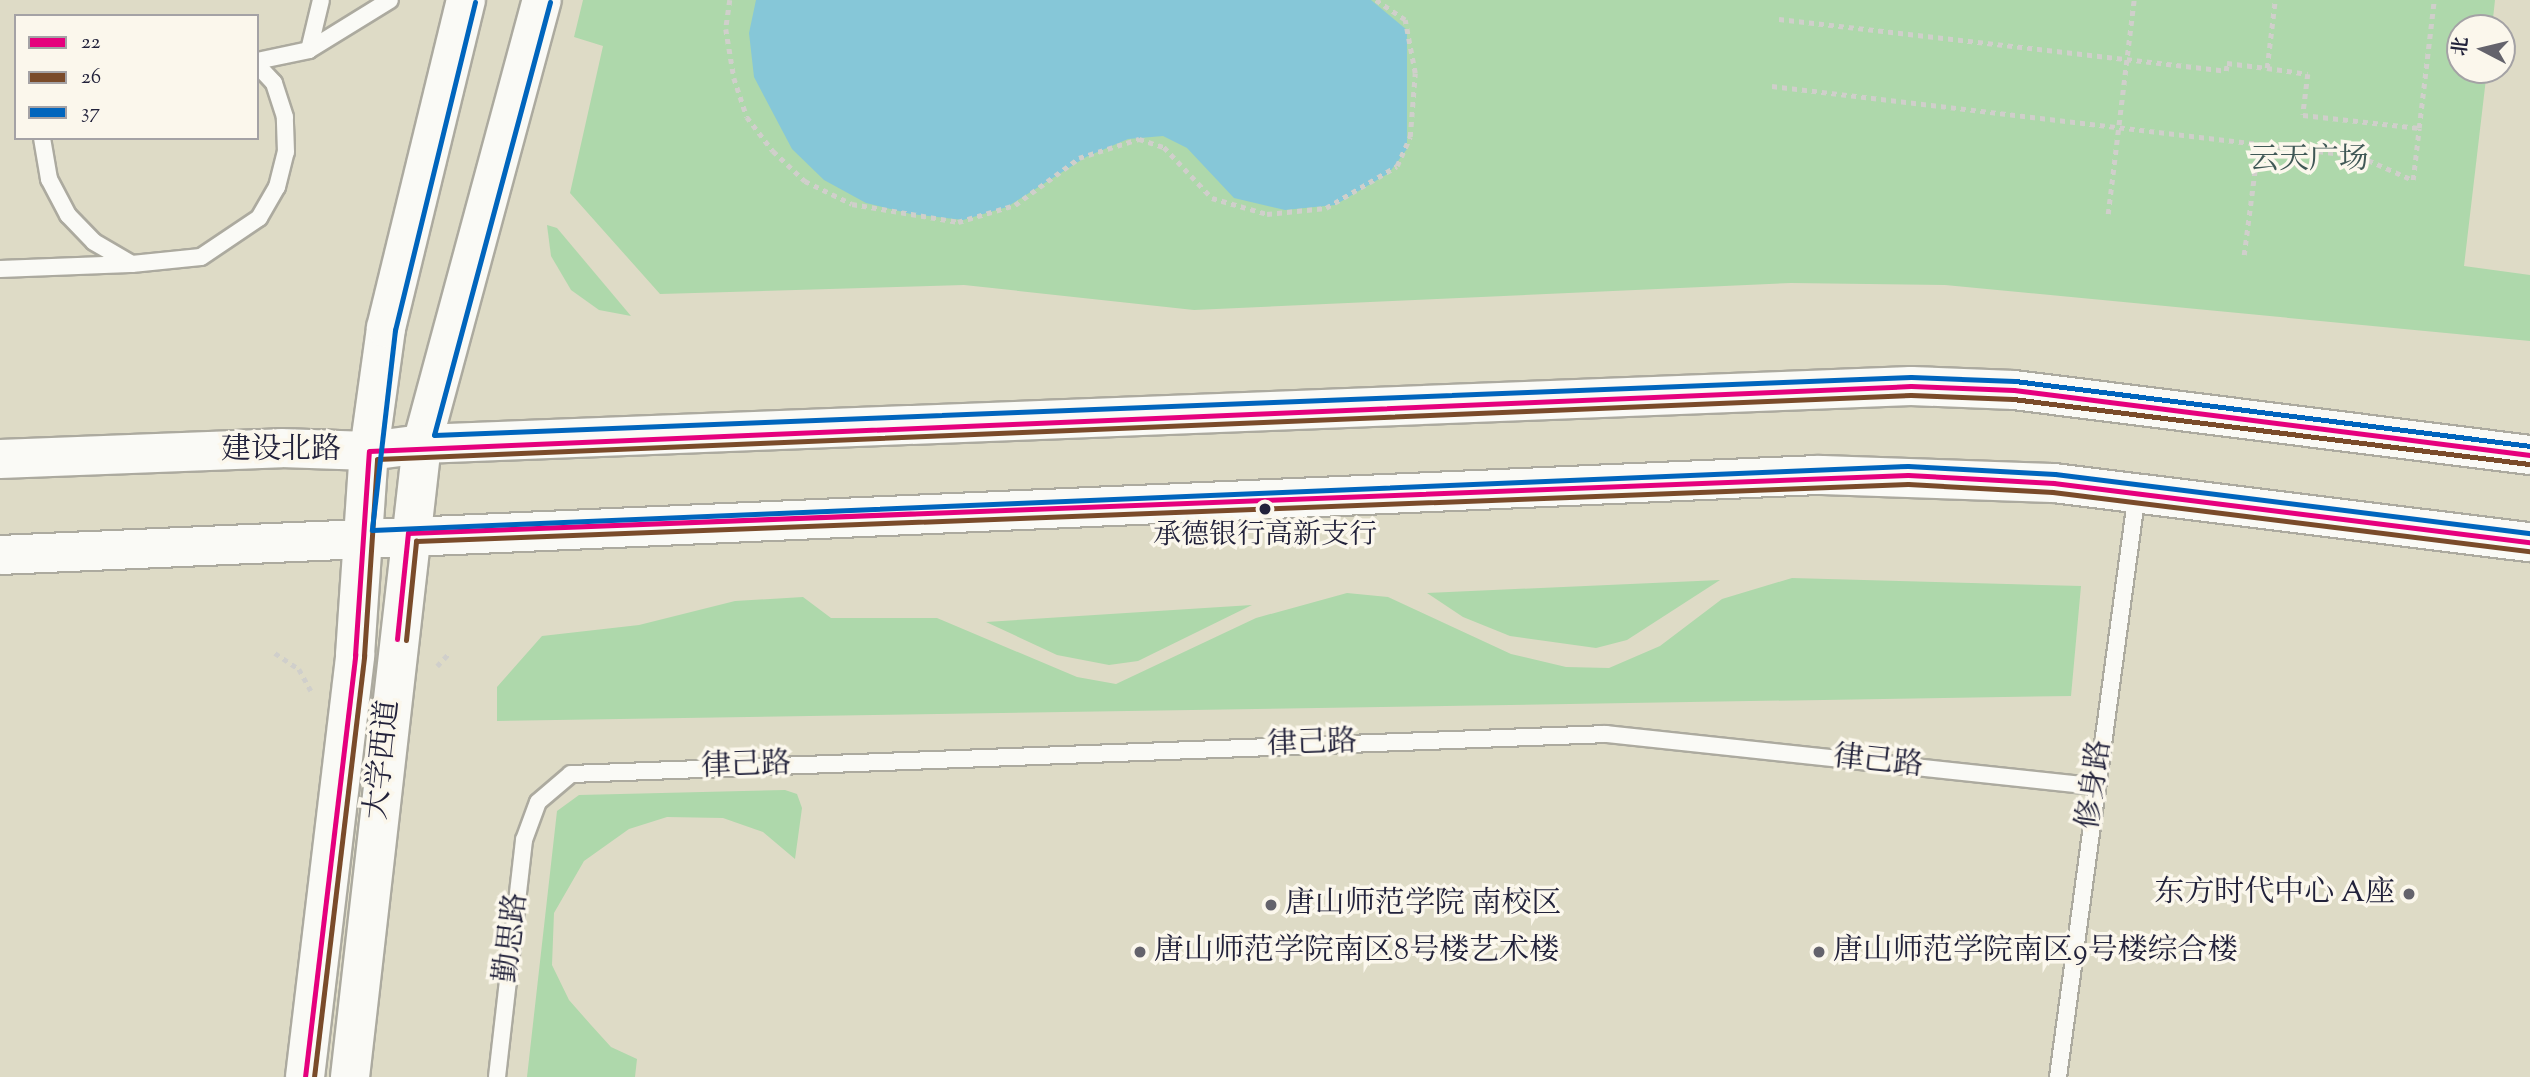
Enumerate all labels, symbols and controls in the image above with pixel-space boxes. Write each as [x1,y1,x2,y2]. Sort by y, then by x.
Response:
legend [14,14,259,140]
north arrow [2446,14,2516,84]
text: 22 [81,28,101,58]
text: 北 [2447,36,2476,58]
text: 26 [81,63,101,93]
text: 37 [81,98,100,128]
park label: 云天广场 [2249,143,2369,179]
street label: 建设北路 [221,433,341,469]
marker: 承德银行高新支行 [1258,502,1272,516]
place label: 承德银行高新支行 [1153,519,1377,553]
street label: 大学西道 [360,698,408,822]
street label: 律己路 [1266,725,1358,765]
street label: 修身路 [2072,738,2120,832]
street label: 律己路 [1831,740,1925,786]
street label: 律己路 [700,747,792,787]
place label: 东方时代中心 A座 [2154,876,2395,912]
marker: 东方时代中心 A座 [2401,886,2417,902]
place label: 唐山师范学院 南校区 [1285,887,1561,923]
street label: 勤思路 [490,891,536,985]
marker: 唐山师范学院 南校区 [1263,897,1279,913]
place label: 唐山师范学院南区8号楼艺术楼 [1154,934,1559,970]
place label: 唐山师范学院南区9号楼综合楼 [1833,934,2238,970]
marker: 唐山师范学院南区8号楼艺术楼 [1132,944,1148,960]
marker: 唐山师范学院南区9号楼综合楼 [1811,944,1827,960]

